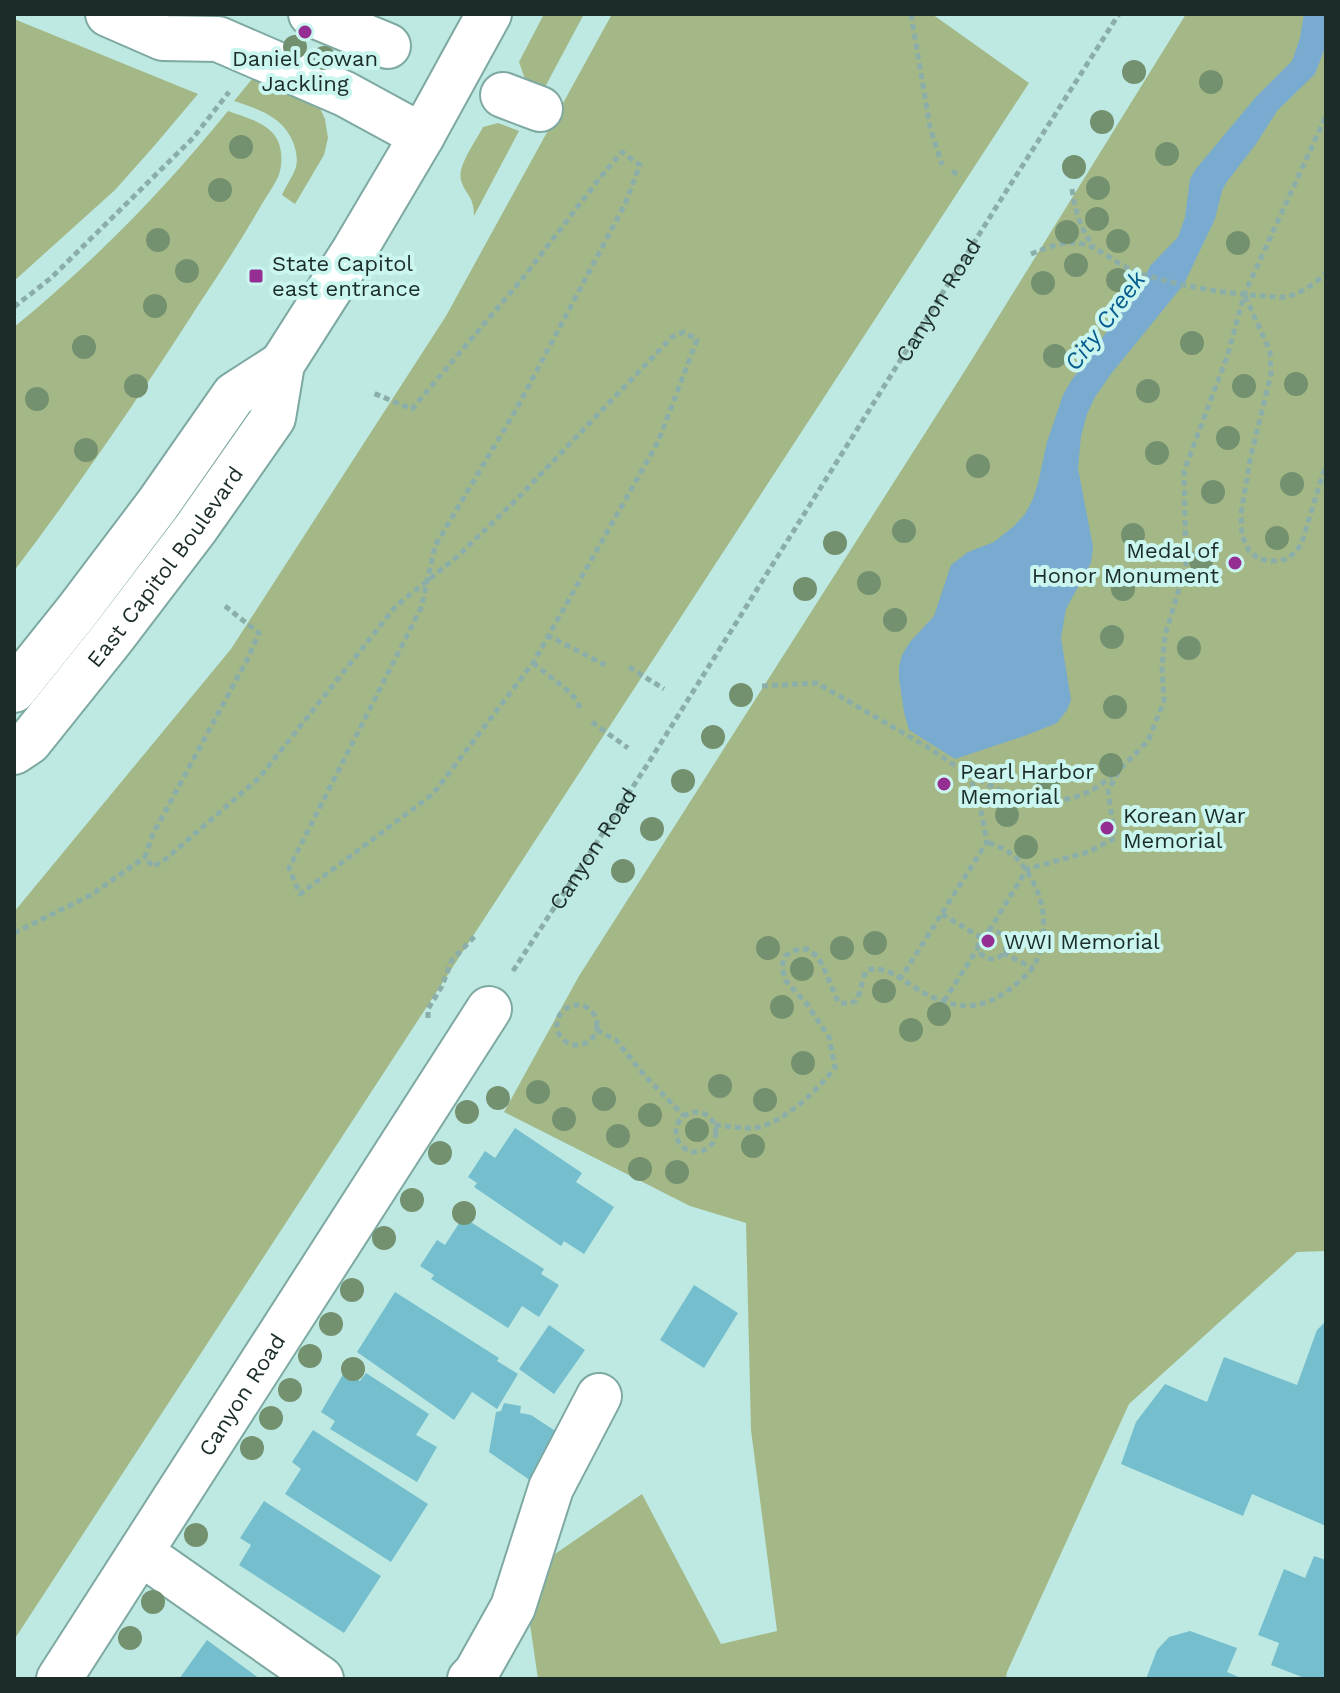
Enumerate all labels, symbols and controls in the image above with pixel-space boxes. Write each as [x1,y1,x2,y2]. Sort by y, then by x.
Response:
marker: Daniel Cowan Jackling [296,23,314,41]
place label: Daniel Cowan Jackling [232,46,378,96]
street label: Canyon Road [890,234,986,366]
place label: State Capitol east entrance [272,251,421,301]
water label: City Creek [1059,265,1152,376]
marker: State Capitol east entrance [247,267,265,285]
street label: East Capitol Boulevard [82,461,248,672]
place label: Medal of Honor Monument [1032,538,1219,588]
marker: Medal of Honor Monument [1226,554,1244,572]
place label: Pearl Harbor Memorial [960,759,1094,809]
marker: Pearl Harbor Memorial [935,775,953,793]
street label: Canyon Road [544,783,641,914]
place label: Korean War Memorial [1123,803,1246,853]
marker: Korean War Memorial [1098,819,1116,837]
place label: WWI Memorial [1004,929,1160,954]
marker: WWI Memorial [979,932,997,950]
street label: Canyon Road [193,1329,290,1460]

